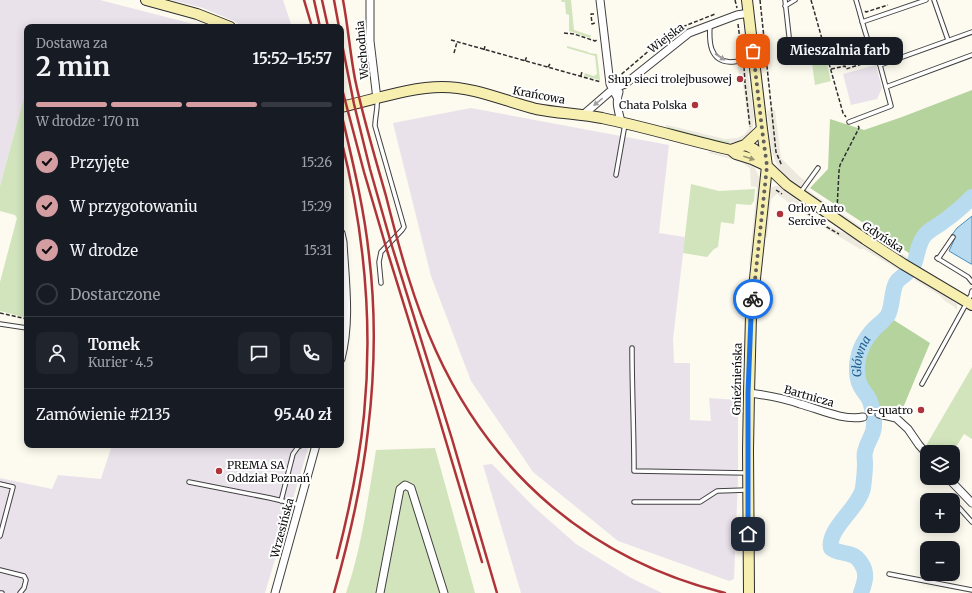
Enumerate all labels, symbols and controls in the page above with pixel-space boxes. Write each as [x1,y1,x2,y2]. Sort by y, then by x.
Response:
street label: Wschodnia [352,20,372,81]
street label: Wiejska [644,20,687,57]
pin [736,34,770,68]
text: Dostawa za [36,35,107,52]
callout: Mieszalnia farb [777,37,903,65]
icon: bag [742,40,764,62]
text: Mieszalnia farb [790,42,890,59]
text: 15:52–15:57 [253,49,332,68]
text: 2 min [36,50,110,83]
one-way arrow [714,53,725,61]
place label: Słup sieci trolejbusowej [608,72,732,86]
marker: Słup sieci trolejbusowej [735,74,745,84]
street label: Krańcowa [512,83,566,107]
one-way arrow [592,98,603,106]
place label: Chata Polska [619,98,687,112]
marker: Chata Polska [690,100,700,110]
text: W drodze · 170 m [36,113,139,130]
icon: check [36,151,58,173]
text: Przyjęte [70,153,129,172]
text: 15:26 [301,154,332,171]
one-way arrow [743,156,755,162]
icon: check [36,195,58,217]
text: W przygotowaniu [70,197,198,216]
text: 15:29 [301,198,332,215]
place label: Orlov Auto Sercive [788,201,845,228]
marker: Orlov Auto Sercive [775,209,785,219]
street label: Gdyńska [860,218,906,256]
icon: check [36,239,58,261]
text: W drodze [70,241,138,260]
text: 15:31 [304,242,332,259]
courier [733,279,773,319]
text: Dostarczone [70,285,160,304]
icon: bike [742,288,764,310]
button: person [36,332,78,374]
button: chat [238,332,280,374]
button: phone [290,332,332,374]
water label: Główna [849,332,874,378]
text: Tomek [88,335,140,354]
street label: Gnieźnieńska [729,343,745,415]
text: Kurier · 4.5 [88,354,154,371]
street label: Bartnicza [782,382,836,410]
place label: e-quatro [867,403,914,417]
text: Zamówienie #2135 [36,405,170,424]
text: 95.40 zł [274,405,332,424]
marker: e-quatro [916,405,926,415]
map controls [920,445,960,581]
button: layers [920,445,960,485]
place label: PREMA SA Oddział Poznań [227,458,311,485]
marker: PREMA SA Oddział Poznań [214,466,224,476]
button: + [920,493,960,533]
street label: Wrzesińska [267,496,297,561]
pin [731,517,765,551]
icon: home [737,523,759,545]
button: − [920,541,960,581]

